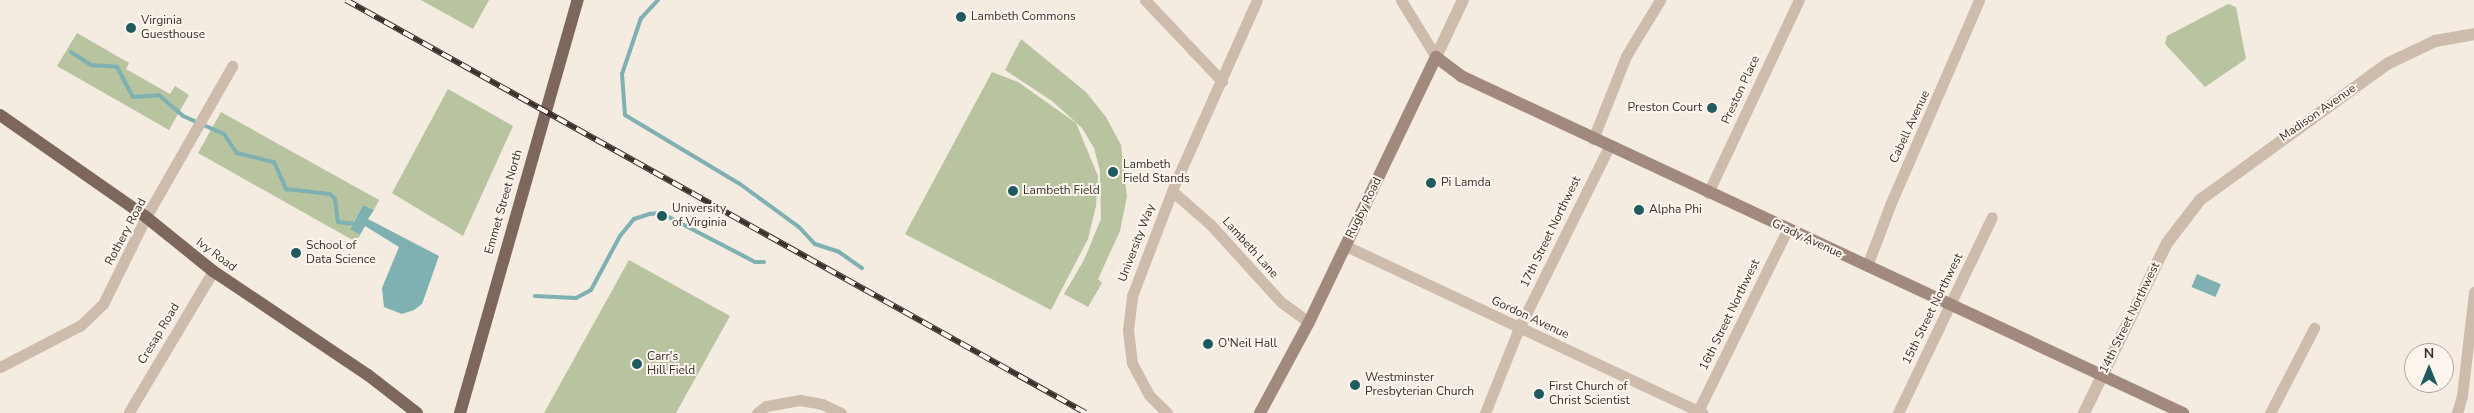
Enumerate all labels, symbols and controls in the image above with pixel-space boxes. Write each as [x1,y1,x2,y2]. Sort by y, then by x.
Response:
place label: Lambeth Commons [971,10,1076,24]
marker: Lambeth Commons [955,11,967,23]
place label: Virginia Guesthouse [141,14,205,42]
marker: Virginia Guesthouse [125,22,137,34]
street label: Preston Place [1719,54,1763,126]
street label: Madison Avenue [2277,81,2359,145]
street label: Cabell Avenue [1887,88,1933,166]
place label: Preston Court [1628,101,1702,115]
marker: Preston Court [1706,102,1718,114]
street label: Emmet Street North [482,148,526,256]
place label: Lambeth Field Stands [1123,158,1190,186]
marker: Lambeth Field Stands [1107,166,1119,178]
street label: 17th Street Northwest [1518,174,1584,290]
street label: Rugby Road [1343,175,1385,241]
place label: Pi Lamda [1441,176,1491,190]
marker: Pi Lamda [1425,177,1437,189]
place label: Lambeth Field [1023,184,1100,198]
marker: Lambeth Field [1007,185,1019,197]
street label: Rothery Road [102,196,150,268]
place label: University of Virginia [672,202,727,230]
street label: University Way [1116,202,1158,284]
place label: Alpha Phi [1649,203,1702,217]
marker: Alpha Phi [1633,204,1645,216]
marker: University of Virginia [656,210,668,222]
street label: Lambeth Lane [1219,215,1281,281]
street label: Grady Avenue [1769,216,1845,262]
street label: Ivy Road [193,235,239,275]
place label: School of Data Science [306,239,376,267]
marker: School of Data Science [290,247,302,259]
street label: 15th Street Northwest [1900,251,1966,367]
street label: 16th Street Northwest [1697,257,1763,373]
street label: 14th Street Northwest [2097,260,2163,376]
street label: Gordon Avenue [1489,294,1571,342]
street label: Cresap Road [135,301,183,367]
place label: O'Neil Hall [1218,337,1277,351]
marker: O'Neil Hall [1202,338,1214,350]
north arrow [2404,343,2454,393]
text: N [2424,344,2434,363]
place label: Carr's Hill Field [647,350,695,378]
marker: Carr's Hill Field [631,358,643,370]
place label: Westminster Presbyterian Church [1365,371,1474,399]
marker: Westminster Presbyterian Church [1349,379,1361,391]
place label: First Church of Christ Scientist [1549,380,1630,408]
marker: First Church of Christ Scientist [1533,388,1545,400]

